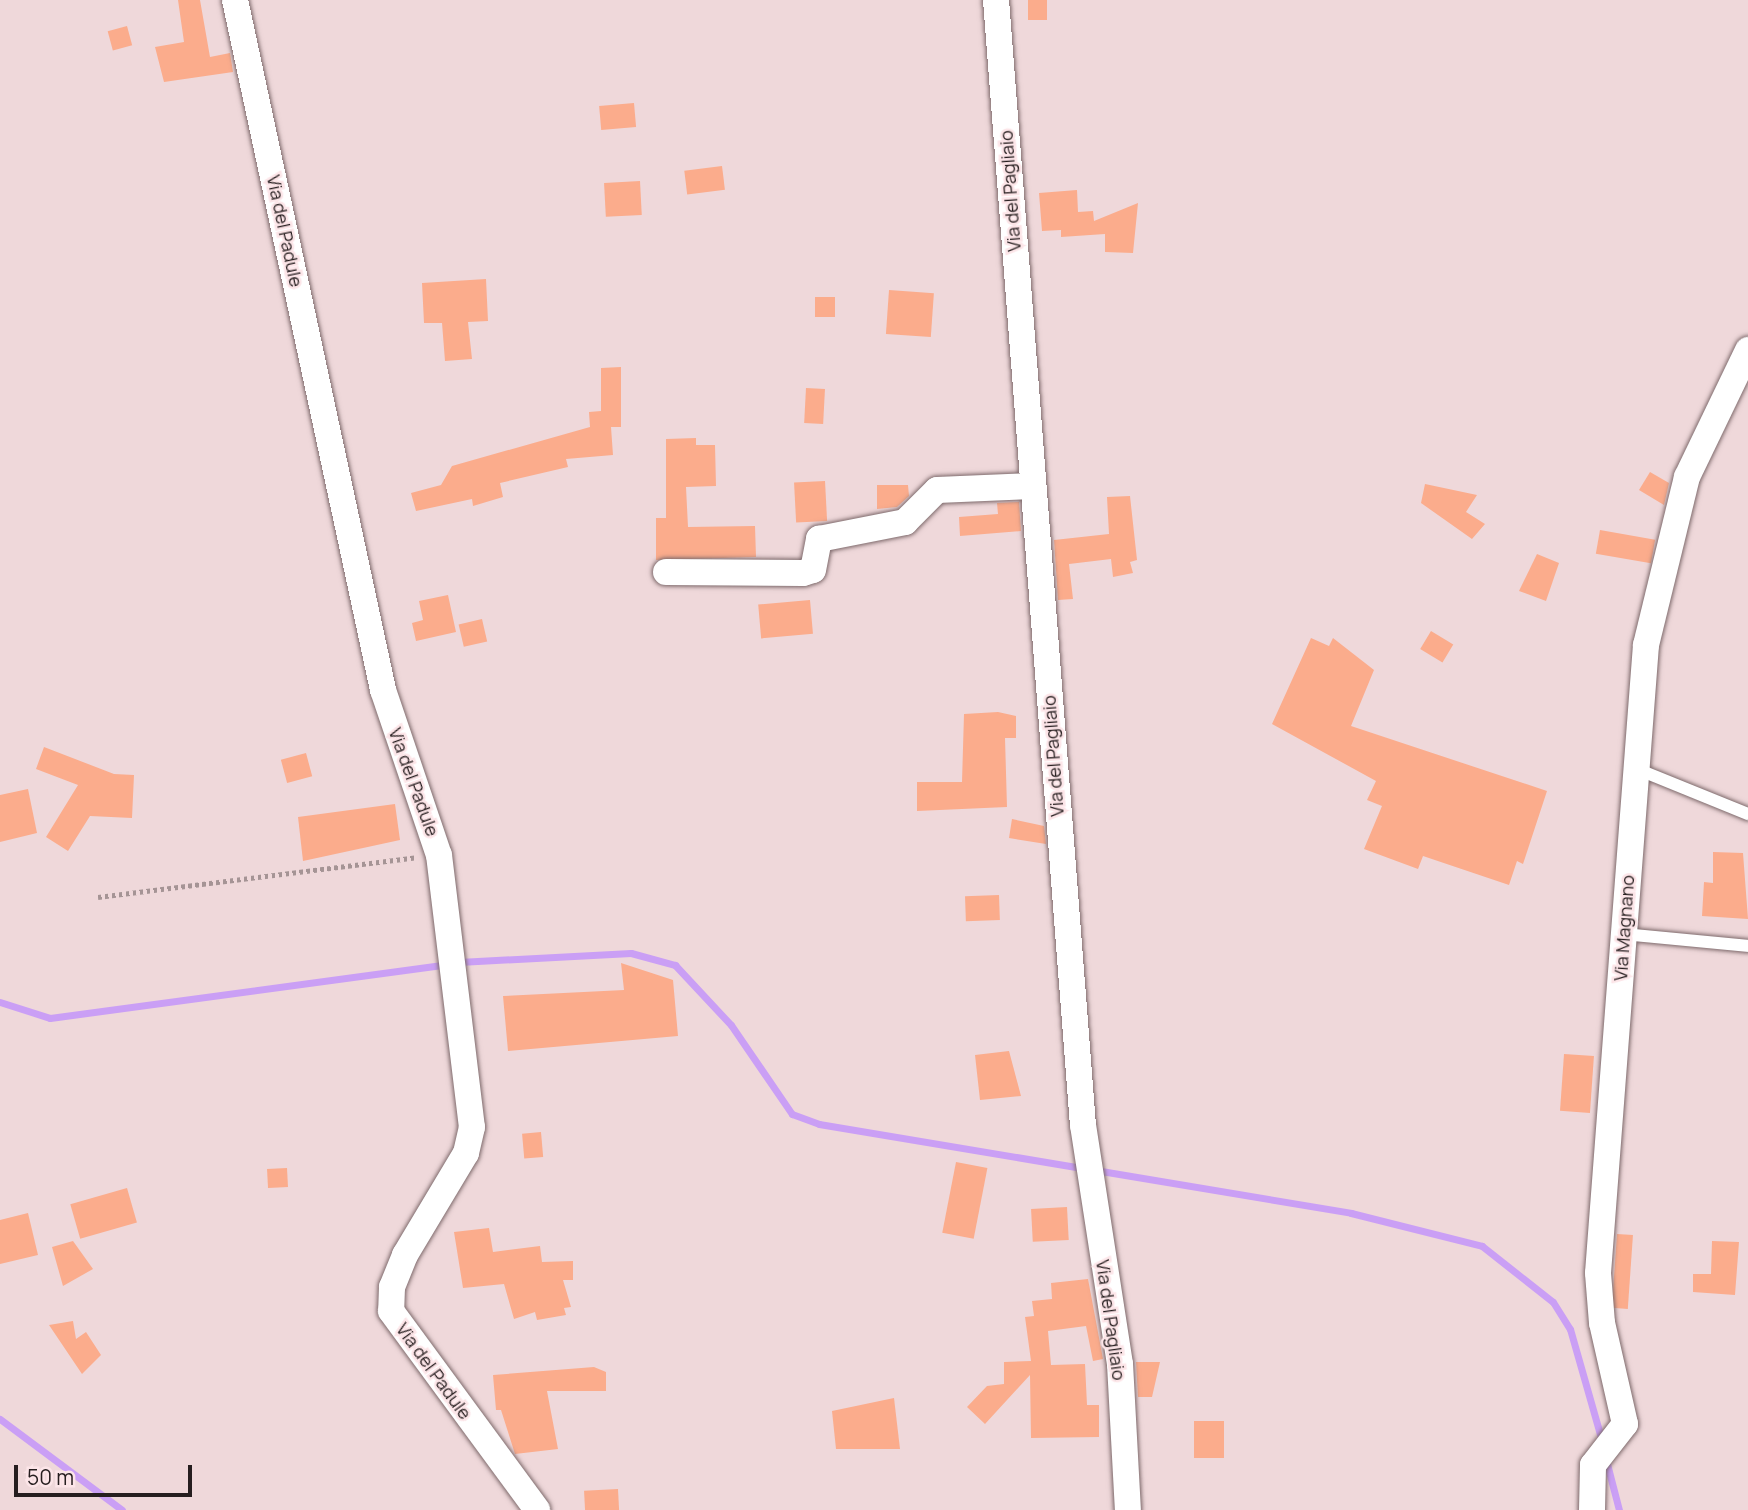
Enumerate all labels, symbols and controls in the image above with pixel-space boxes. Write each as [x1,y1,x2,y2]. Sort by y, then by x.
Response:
street label: Via del Pagliaio [995,130,1025,252]
street label: Via del Padule [263,173,307,289]
street label: Via del Pagliaio [1038,695,1068,817]
street label: Via del Padule [384,725,444,839]
street label: Via Magnano [1610,874,1638,982]
street label: Via del Pagliaio [1092,1258,1130,1382]
street label: Via del Padule [392,1319,476,1423]
scale bar [18,1450,196,1494]
text: 50 m [27,1463,74,1491]

